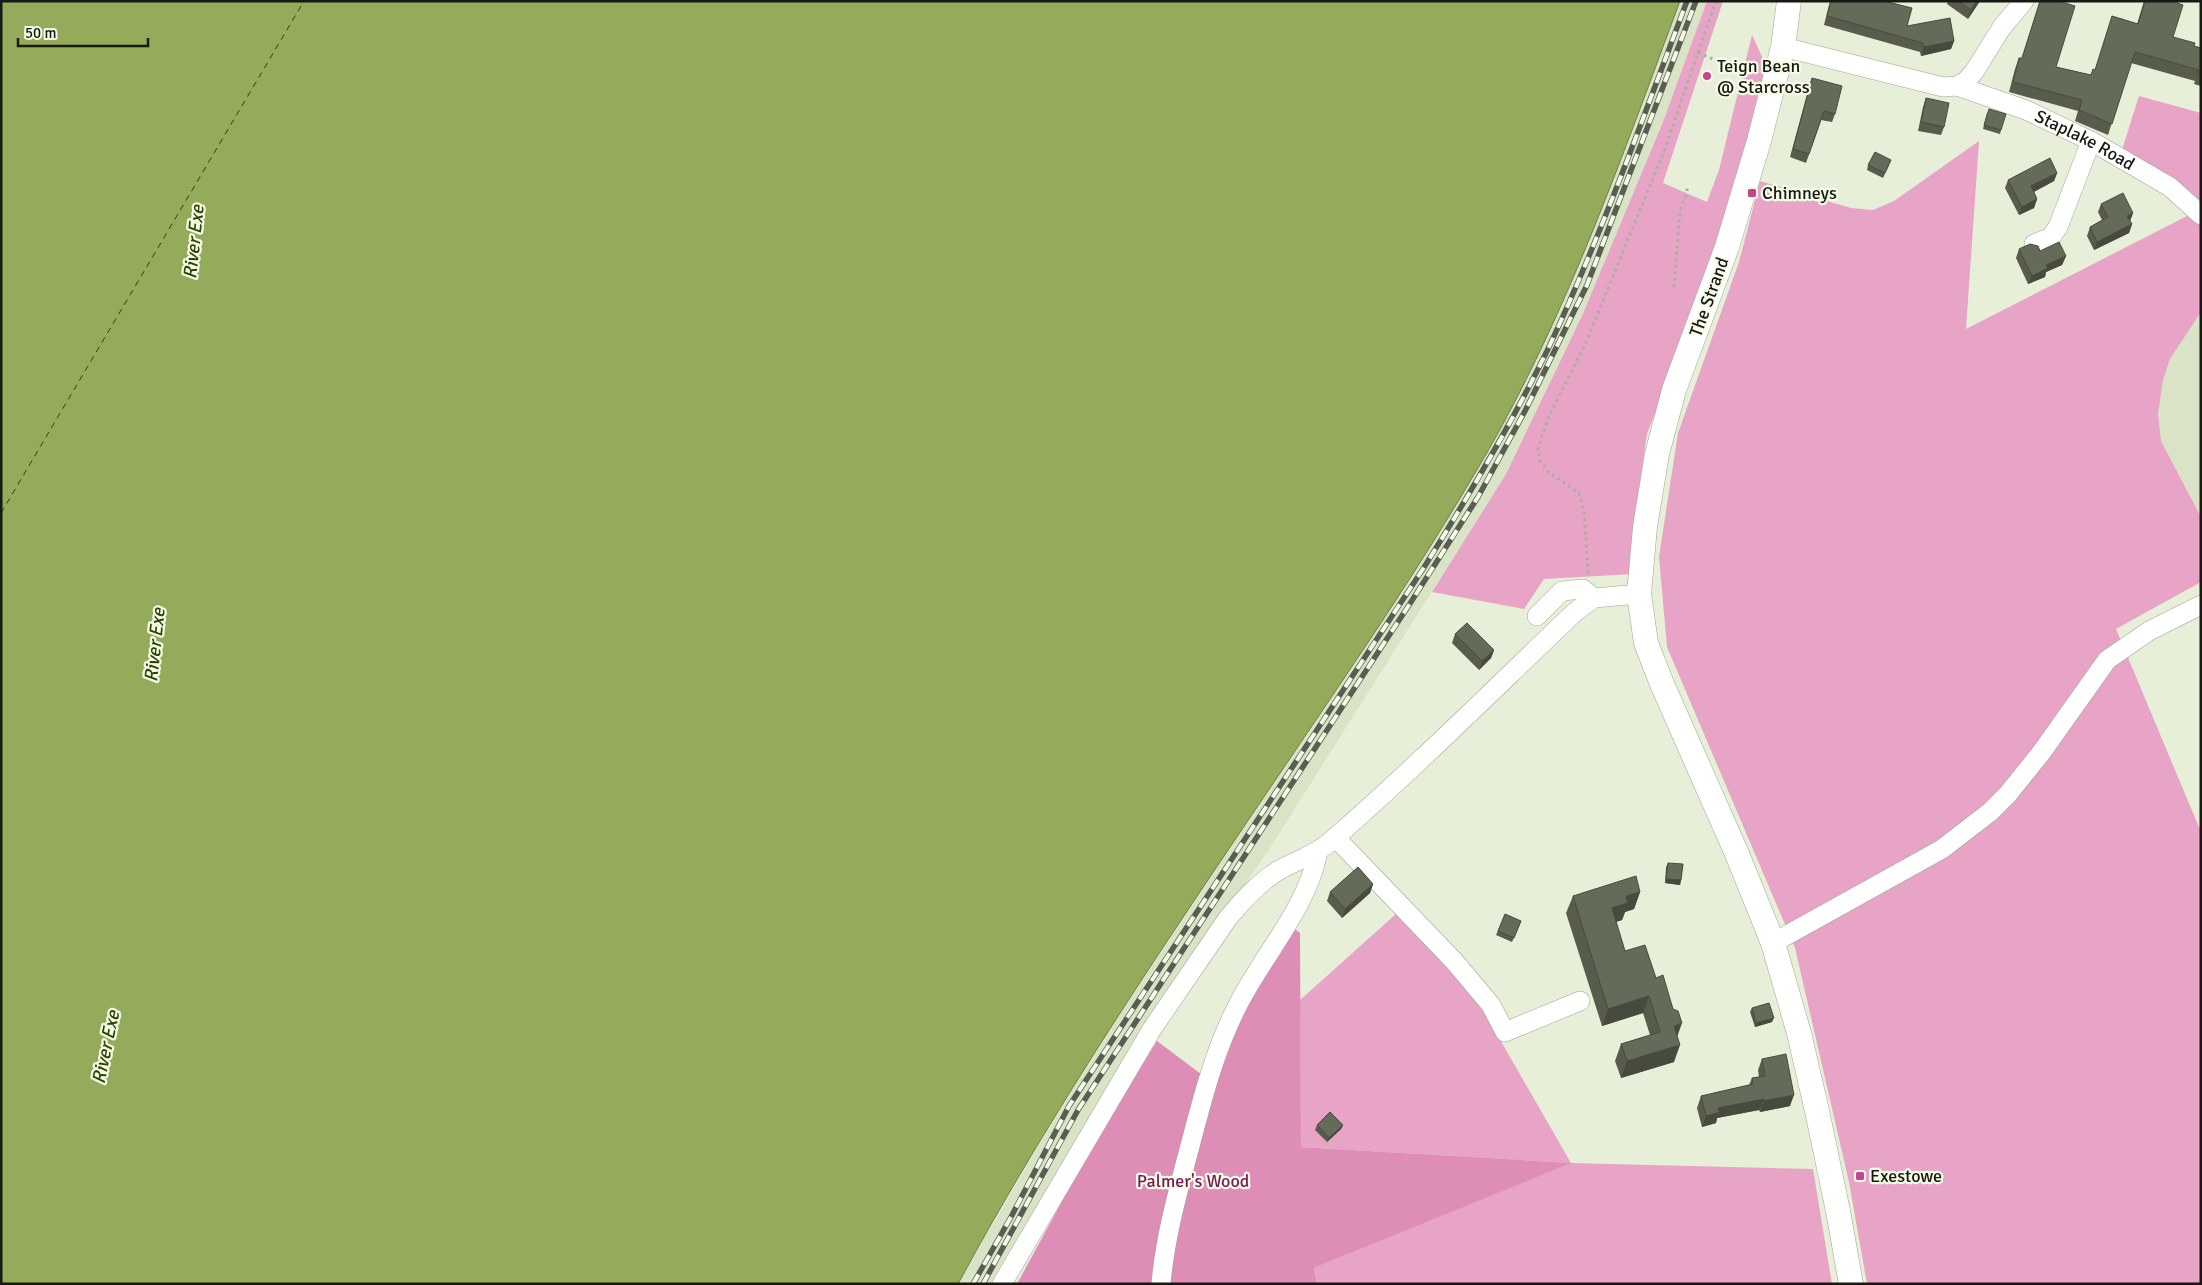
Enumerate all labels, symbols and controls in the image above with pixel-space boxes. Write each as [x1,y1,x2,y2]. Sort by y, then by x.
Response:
scale bar [18,15,148,47]
text: 50 m [25,24,56,42]
place label: Teign Bean @ Starcross [1717,55,1810,98]
marker: Teign Bean @ Starcross [1701,70,1713,82]
street label: Staplake Road [2031,105,2139,175]
place label: Chimneys [1762,182,1837,204]
marker: Chimneys [1746,187,1758,199]
water label: River Exe [178,203,210,280]
street label: The Strand [1684,254,1734,340]
water label: River Exe [139,606,171,683]
water label: River Exe [87,1007,126,1086]
place label: Exestowe [1870,1165,1942,1187]
park label: Palmer's Wood [1137,1170,1249,1192]
marker: Exestowe [1854,1170,1866,1182]

